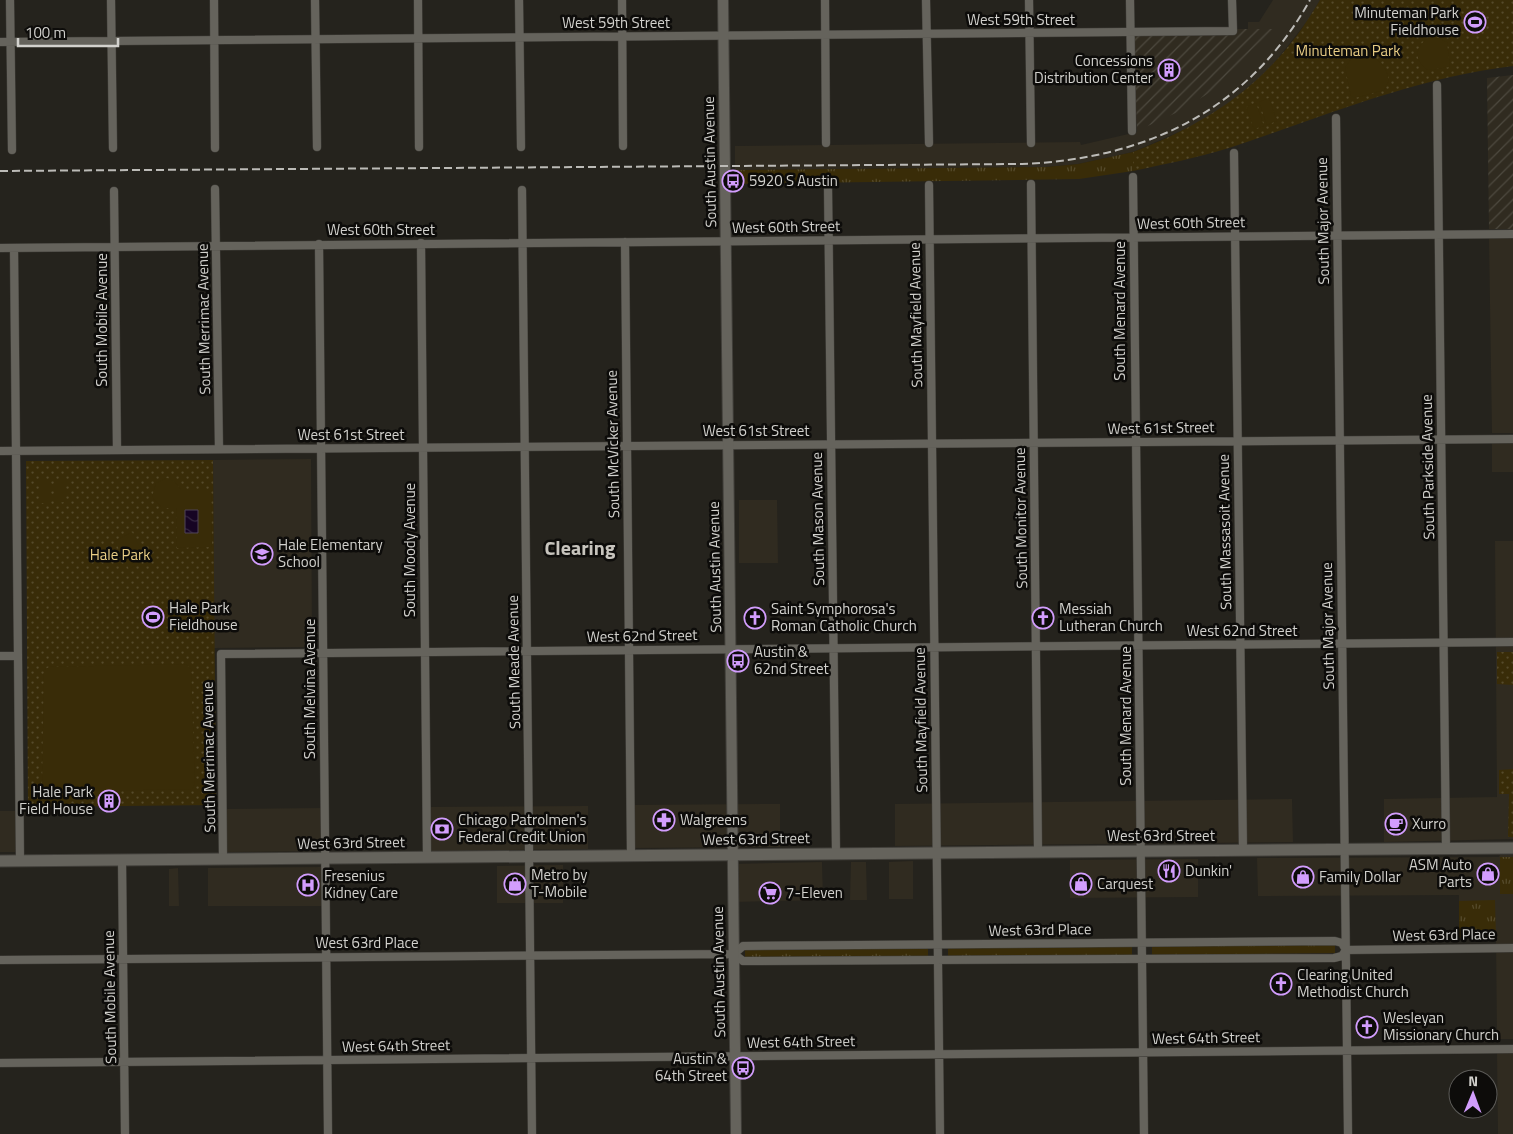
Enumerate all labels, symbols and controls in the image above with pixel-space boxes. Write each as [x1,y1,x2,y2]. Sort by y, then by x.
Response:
place label: Minuteman Park Fieldhouse [1354,1,1459,41]
street label: West 59th Street [967,8,1076,31]
sports icon: Minuteman Park Fieldhouse [1463,10,1487,34]
street label: West 59th Street [562,11,671,34]
scale bar [18,15,118,47]
text: 100 m [25,21,66,44]
park label: Minuteman Park [1296,39,1400,62]
place label: Concessions Distribution Center [1034,49,1153,89]
building icon: Concessions Distribution Center [1157,58,1181,82]
street label: South Austin Avenue [697,96,722,228]
street label: South Major Avenue [1310,157,1335,285]
bus stop icon: 5920 S Austin [721,169,745,193]
place label: 5920 S Austin [749,169,838,192]
street label: West 60th Street [1137,210,1246,235]
street label: West 60th Street [732,214,841,239]
street label: West 60th Street [327,218,436,241]
street label: South Menard Avenue [1108,241,1131,381]
street label: South Mayfield Avenue [903,242,928,388]
street label: South Merrimac Avenue [191,243,216,395]
street label: South Mobile Avenue [90,253,113,387]
street label: South McVicker Avenue [600,370,625,518]
street label: South Parkside Avenue [1415,394,1440,540]
street label: West 61st Street [1107,415,1215,440]
street label: West 61st Street [702,419,810,442]
street label: West 61st Street [297,423,405,446]
street label: South Monitor Avenue [1008,447,1033,589]
street label: South Mason Avenue [805,452,830,586]
street label: South Massasoit Avenue [1212,454,1237,610]
street label: South Moody Avenue [398,483,421,617]
street label: South Austin Avenue [702,501,727,633]
district label: Clearing [544,532,616,563]
place label: Hale Elementary School [278,533,383,573]
school or university icon: Hale Elementary School [250,542,274,566]
park label: Hale Park [90,543,150,566]
street label: South Major Avenue [1315,562,1340,690]
street label: South Meade Avenue [501,595,526,729]
place label: Hale Park Fieldhouse [169,596,238,636]
place label: Saint Symphorosa's Roman Catholic Church [771,597,917,637]
place label: Messiah Lutheran Church [1059,597,1163,637]
sports icon: Hale Park Fieldhouse [141,605,165,629]
church icon: Saint Symphorosa's Roman Catholic Church [743,606,767,630]
church icon: Messiah Lutheran Church [1031,606,1055,630]
street label: South Melvina Avenue [298,619,321,759]
street label: West 62nd Street [1187,619,1298,642]
street label: West 62nd Street [586,623,698,648]
place label: Austin & 62nd Street [754,640,829,680]
street label: South Menard Avenue [1114,646,1137,786]
street label: South Mayfield Avenue [908,647,933,793]
bus stop icon: Austin & 62nd Street [726,649,750,673]
street label: South Merrimac Avenue [196,681,221,833]
place label: Hale Park Field House [19,780,93,820]
building icon: Hale Park Field House [97,789,121,813]
place label: Chicago Patrolmen's Federal Credit Union [458,808,587,848]
pharmacy icon: Walgreens [652,808,676,832]
place label: Walgreens [680,808,747,831]
cafe icon: Xurro [1384,812,1408,836]
place label: Xurro [1412,812,1446,835]
bank icon: Chicago Patrolmen's Federal Credit Union [430,817,454,841]
street label: West 63rd Street [1107,824,1216,847]
street label: West 63rd Street [702,826,811,851]
street label: West 63rd Street [297,830,406,855]
place label: ASM Auto Parts [1409,853,1472,893]
restaurant icon: Dunkin' [1157,859,1181,883]
place label: Dunkin' [1185,859,1232,882]
shop icon: ASM Auto Parts [1476,862,1500,886]
place label: Metro by T-Mobile [531,863,588,903]
place label: Fresenius Kidney Care [324,864,398,904]
shop icon: Family Dollar [1291,865,1315,889]
place label: Family Dollar [1319,865,1401,888]
shop icon: Metro by T-Mobile [503,872,527,896]
shop icon: Carquest [1069,872,1093,896]
place label: Carquest [1097,872,1154,895]
hospital icon: Fresenius Kidney Care [296,873,320,897]
supermarket icon: 7-Eleven [758,881,782,905]
place label: 7-Eleven [786,881,843,904]
street label: South Austin Avenue [706,906,731,1038]
street label: West 63rd Place [988,917,1092,942]
street label: West 63rd Place [1392,922,1496,947]
street label: South Mobile Avenue [97,930,122,1064]
street label: West 63rd Place [315,931,419,954]
place label: Clearing United Methodist Church [1297,963,1409,1003]
church icon: Clearing United Methodist Church [1269,972,1293,996]
place label: Wesleyan Missionary Church [1383,1006,1499,1046]
church icon: Wesleyan Missionary Church [1355,1015,1379,1039]
street label: West 64th Street [1152,1025,1261,1050]
street label: West 64th Street [747,1029,856,1054]
street label: West 64th Street [342,1033,451,1058]
place label: Austin & 64th Street [655,1047,728,1087]
bus stop icon: Austin & 64th Street [731,1056,755,1080]
north arrow [1448,1069,1498,1119]
text: N [1468,1070,1478,1091]

